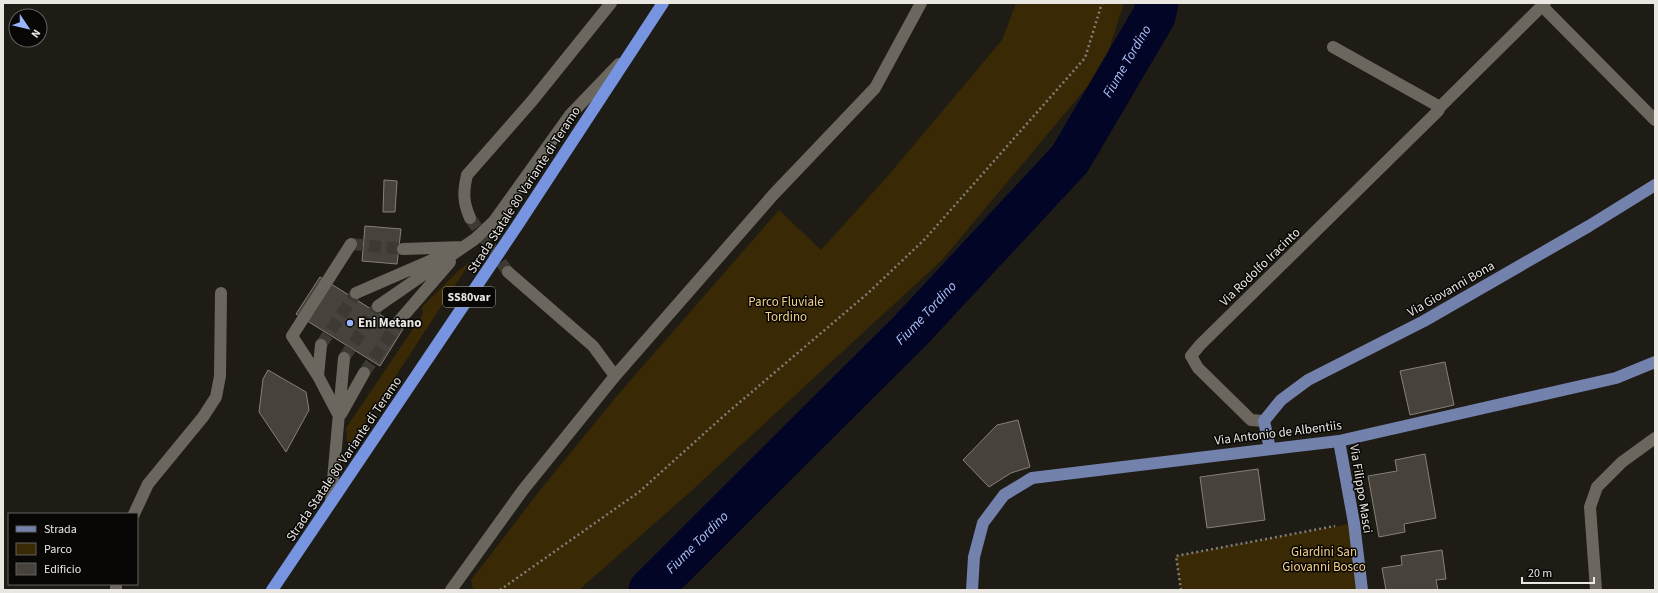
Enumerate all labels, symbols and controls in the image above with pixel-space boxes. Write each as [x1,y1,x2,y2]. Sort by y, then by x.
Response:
north arrow [8,8,48,48]
water label: Fiume Tordino [1098,21,1157,102]
text: N [28,26,44,41]
street label: Strada Statale 80 Variante di Teramo [463,103,585,277]
street label: Via Rodolfo Iracinto [1216,224,1304,310]
street label: Via Giovanni Bona [1404,257,1498,321]
water label: Fiume Tordino [891,277,961,350]
road number: SS80var [443,287,495,307]
park label: Parco Fluviale Tordino [748,293,824,326]
place label: Eni Metano [358,314,421,332]
marker: Eni Metano [345,318,355,328]
street label: Strada Statale 80 Variante di Teramo [282,373,406,545]
street label: Via Antonio de Albentiis [1213,416,1343,450]
street label: Via Filippo Masci [1345,443,1377,535]
water label: Fiume Tordino [662,507,733,579]
legend [8,513,138,585]
text: Strada [44,521,77,538]
text: Parco [44,541,72,558]
park label: Giardini San Giovanni Bosco [1282,543,1366,576]
scale bar [1522,559,1594,585]
text: Edificio [44,561,81,578]
text: 20 m [1528,565,1552,582]

